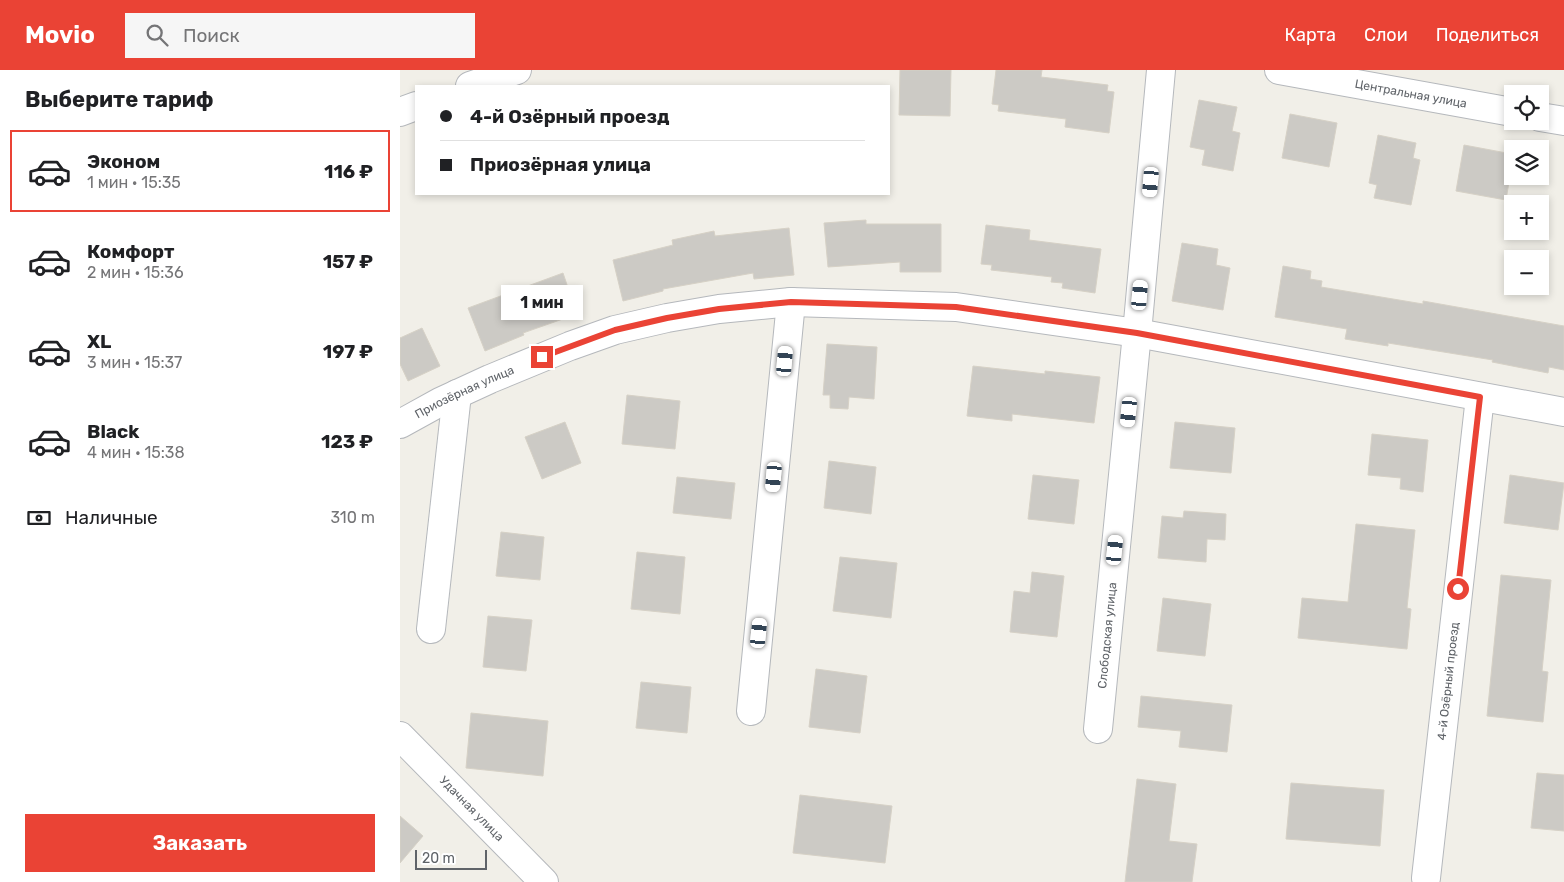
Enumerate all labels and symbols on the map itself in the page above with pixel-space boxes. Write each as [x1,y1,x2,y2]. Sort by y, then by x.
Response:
street label: Центральная улица [1354,77,1468,111]
car [1142,166,1159,198]
car [1131,279,1148,311]
callout: 1 мин [501,284,583,320]
car [776,345,793,377]
route end [531,346,553,368]
street label: Приозёрная улица [412,363,516,421]
car [1119,396,1138,428]
car [765,461,782,493]
car [1105,534,1124,566]
route start [1447,578,1469,600]
street label: Слободская улица [1095,582,1119,689]
car [749,617,768,649]
street label: 4-й Озёрный проезд [1434,621,1462,741]
street label: Удачная улица [437,773,507,844]
scale bar [415,847,488,870]

